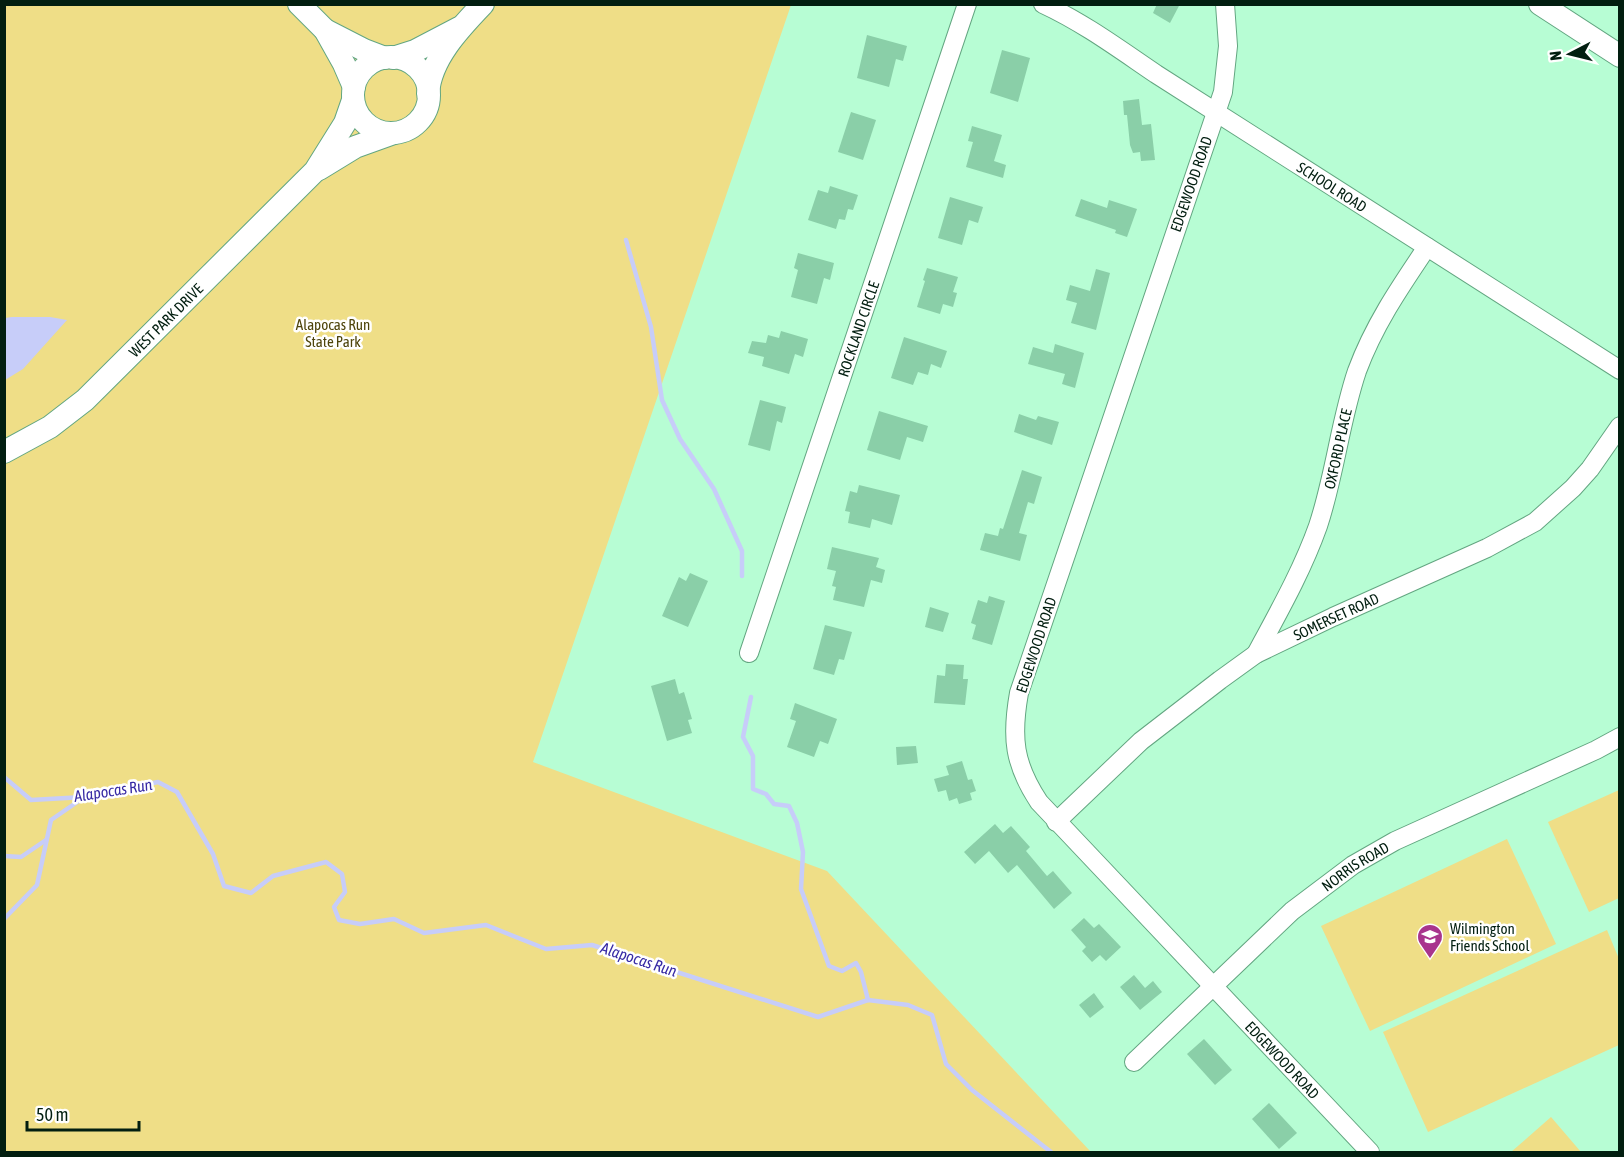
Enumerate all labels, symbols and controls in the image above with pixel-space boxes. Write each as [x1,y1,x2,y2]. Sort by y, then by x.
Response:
north arrow [1540,24,1600,84]
text: N [1546,50,1565,62]
street label: EDGEWOOD ROAD [1167,134,1215,234]
street label: SCHOOL ROAD [1294,158,1370,215]
street label: ROCKLAND CIRCLE [834,278,882,379]
street label: WEST PARK DRIVE [125,279,206,360]
park label: Alapocas Run State Park [296,316,370,350]
street label: OXFORD PLACE [1320,406,1355,491]
street label: SOMERSET ROAD [1290,589,1381,643]
street label: EDGEWOOD ROAD [1013,595,1059,695]
water label: Alapocas Run [72,775,154,806]
street label: NORRIS ROAD [1318,838,1391,894]
place label: Wilmington Friends School [1450,920,1529,954]
school or university icon: Wilmington Friends School [1415,922,1445,960]
water label: Alapocas Run [597,938,680,981]
street label: EDGEWOOD ROAD [1242,1018,1323,1102]
scale bar [27,1094,140,1132]
text: 50 m [36,1104,68,1125]

